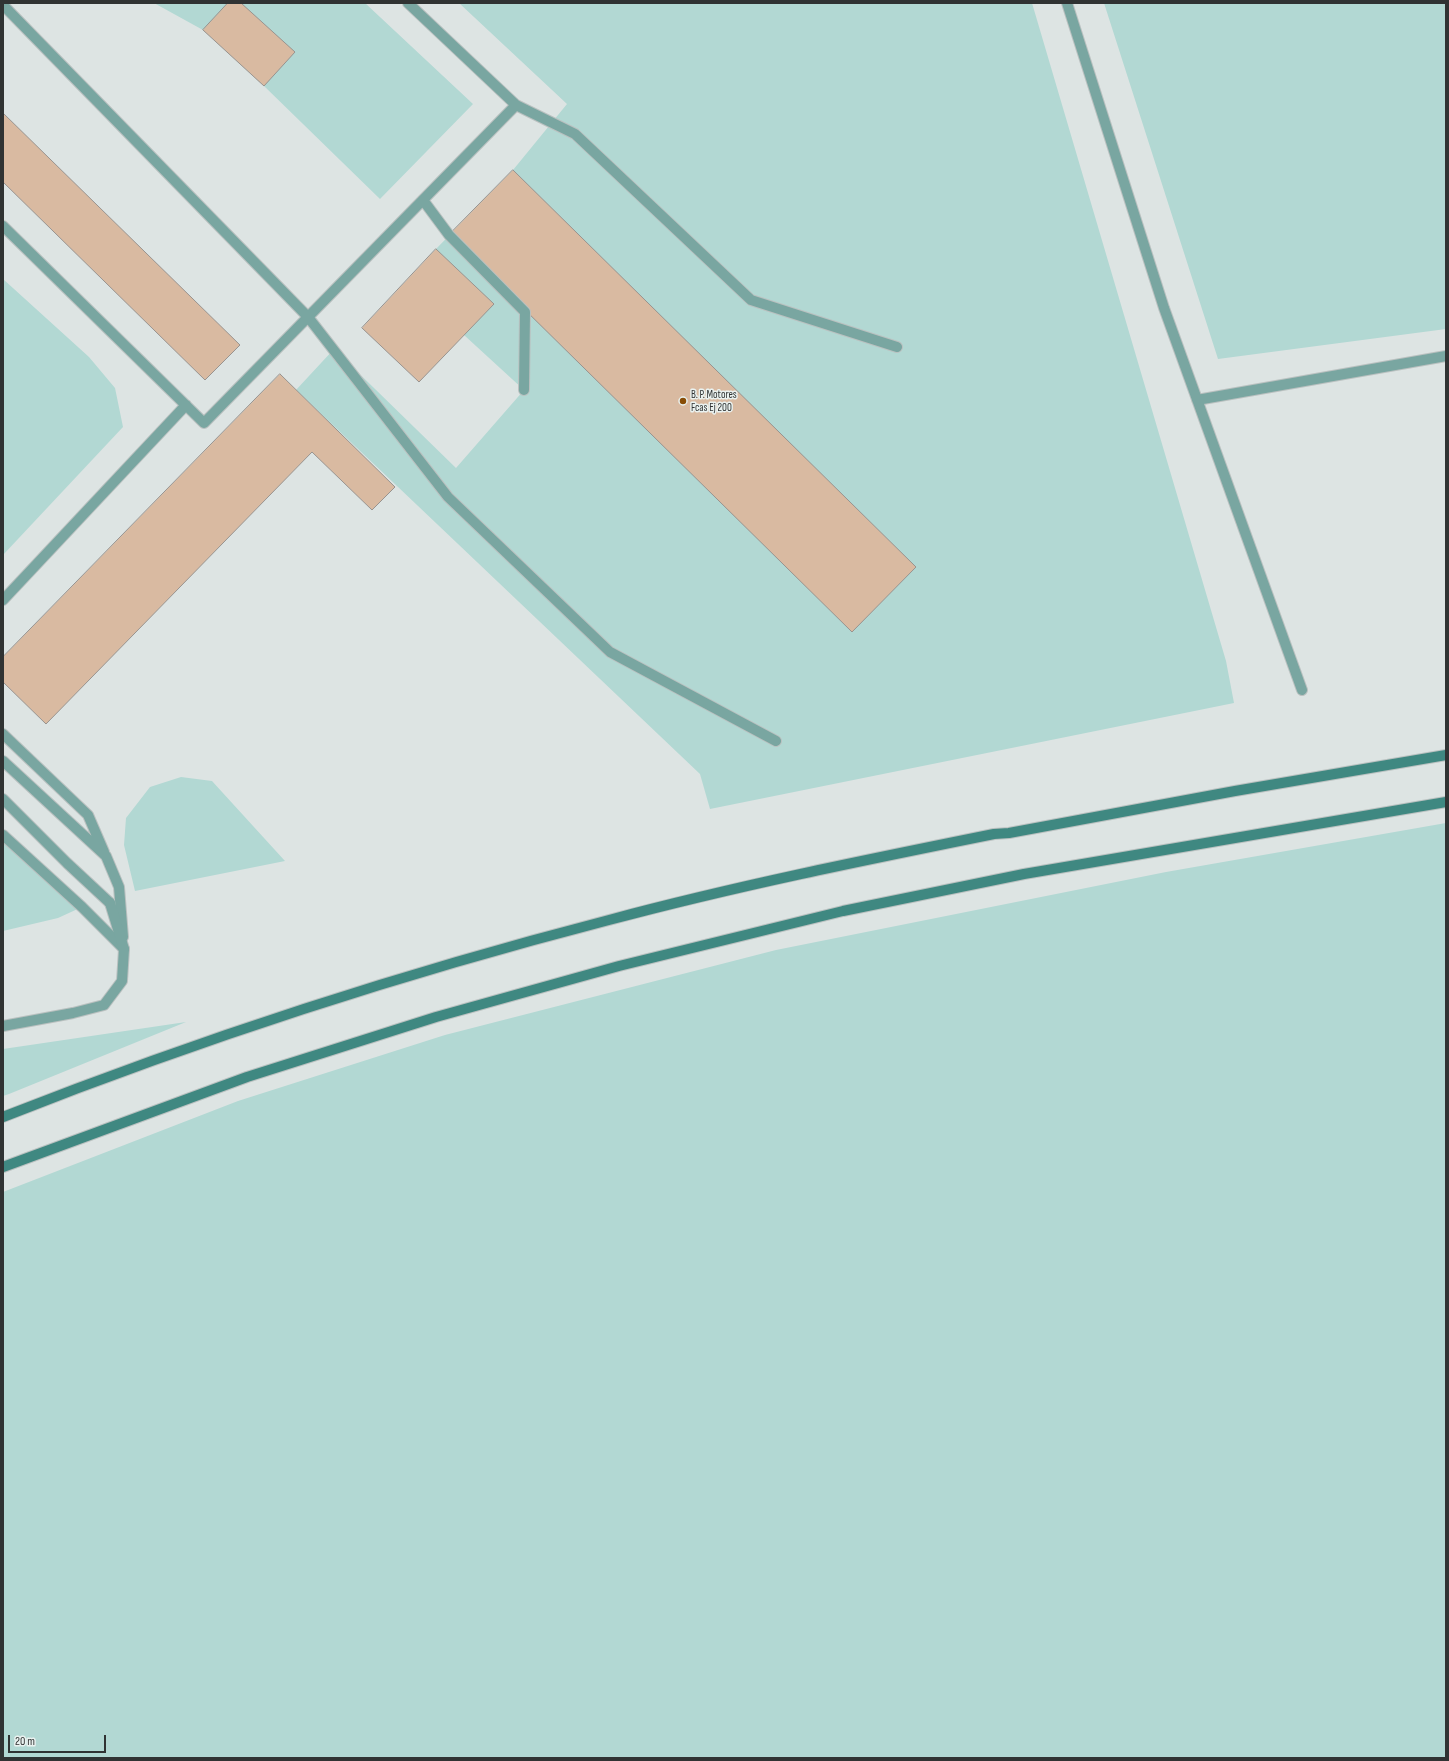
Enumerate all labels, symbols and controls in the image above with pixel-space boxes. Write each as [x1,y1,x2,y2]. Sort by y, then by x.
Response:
place label: B. P. Motores Fcas Ej 200 [691,388,737,414]
marker: B. P. Motores Fcas Ej 200 [678,396,688,406]
scale bar [10,1727,108,1753]
text: 20 m [15,1734,35,1749]

